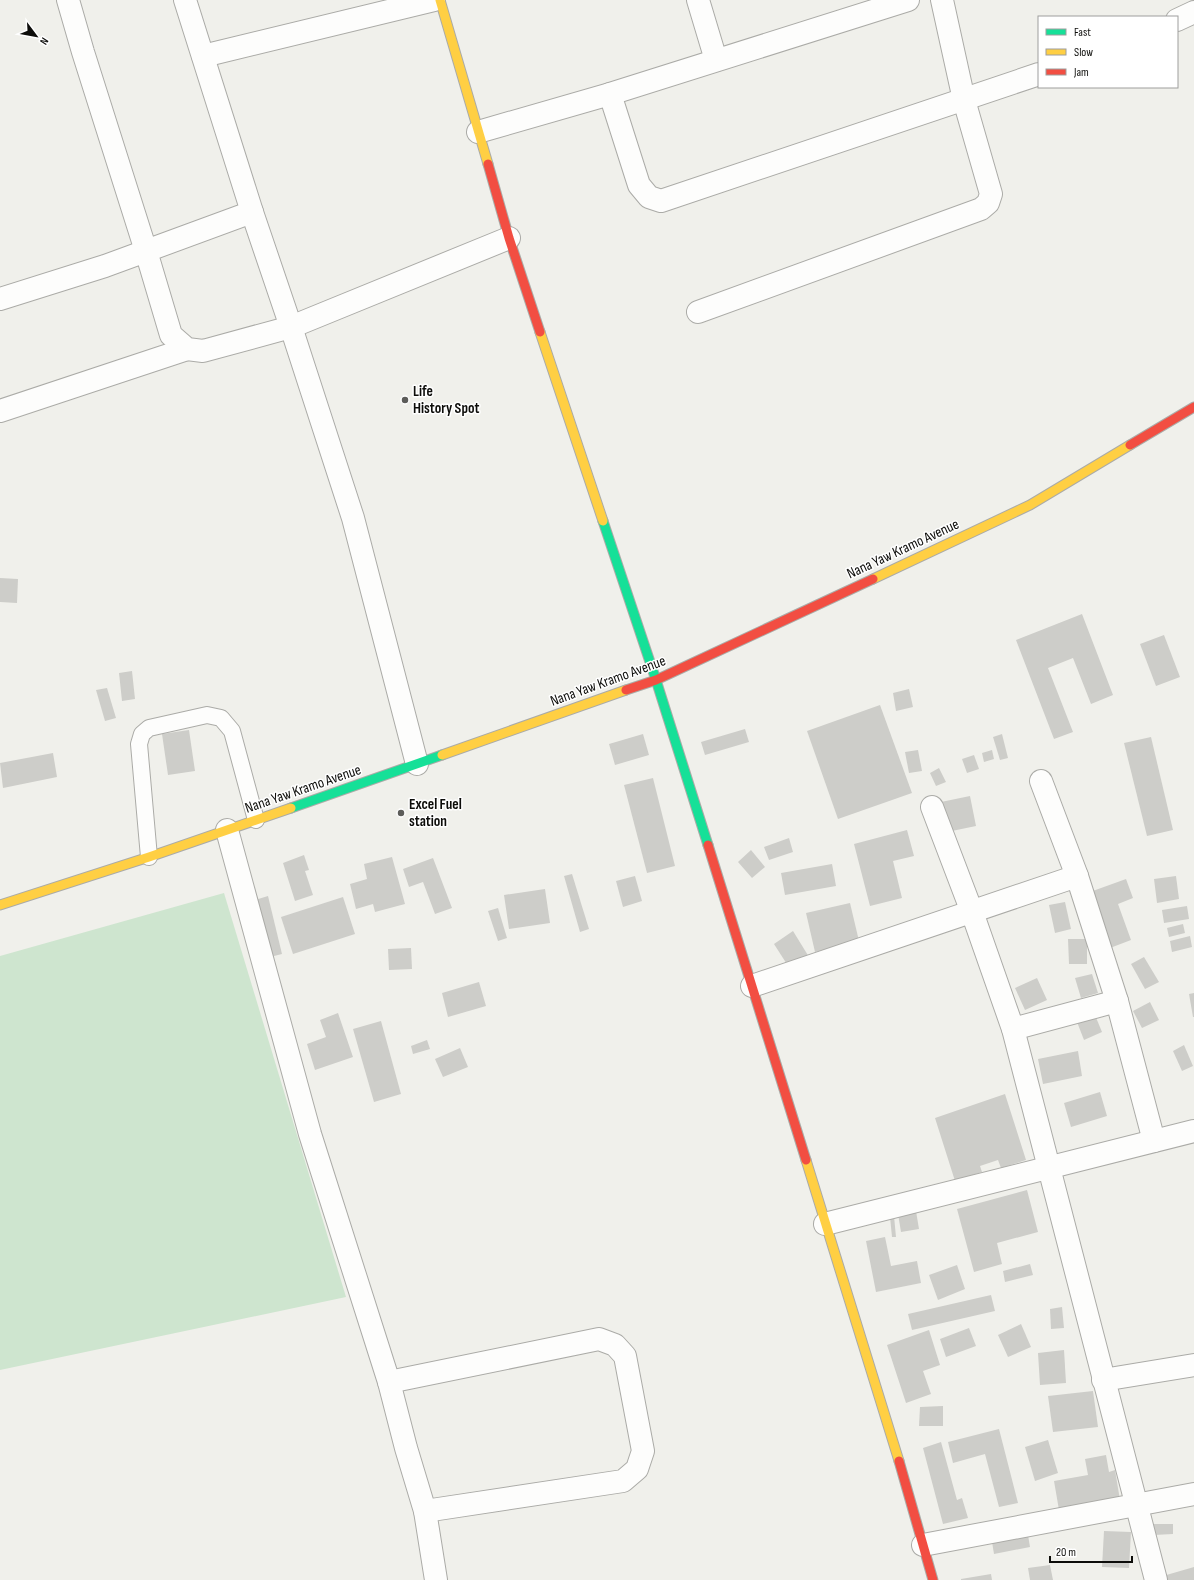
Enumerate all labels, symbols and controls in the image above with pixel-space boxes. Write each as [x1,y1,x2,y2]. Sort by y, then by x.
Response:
north arrow [16,16,56,56]
legend [1038,16,1178,88]
text: Fast [1074,25,1091,40]
text: N [37,35,51,47]
text: Slow [1074,45,1093,60]
text: Jam [1073,65,1089,80]
place label: Life History Spot [413,382,479,418]
marker: Life History Spot [400,395,410,405]
street label: Nana Yaw Kramo Avenue [844,515,962,583]
street label: Nana Yaw Kramo Avenue [548,651,668,711]
street label: Nana Yaw Kramo Avenue [242,760,364,818]
place label: Excel Fuel station [409,795,462,831]
marker: Excel Fuel station [396,808,406,818]
scale bar [1050,1538,1132,1564]
text: 20 m [1056,1545,1076,1560]

